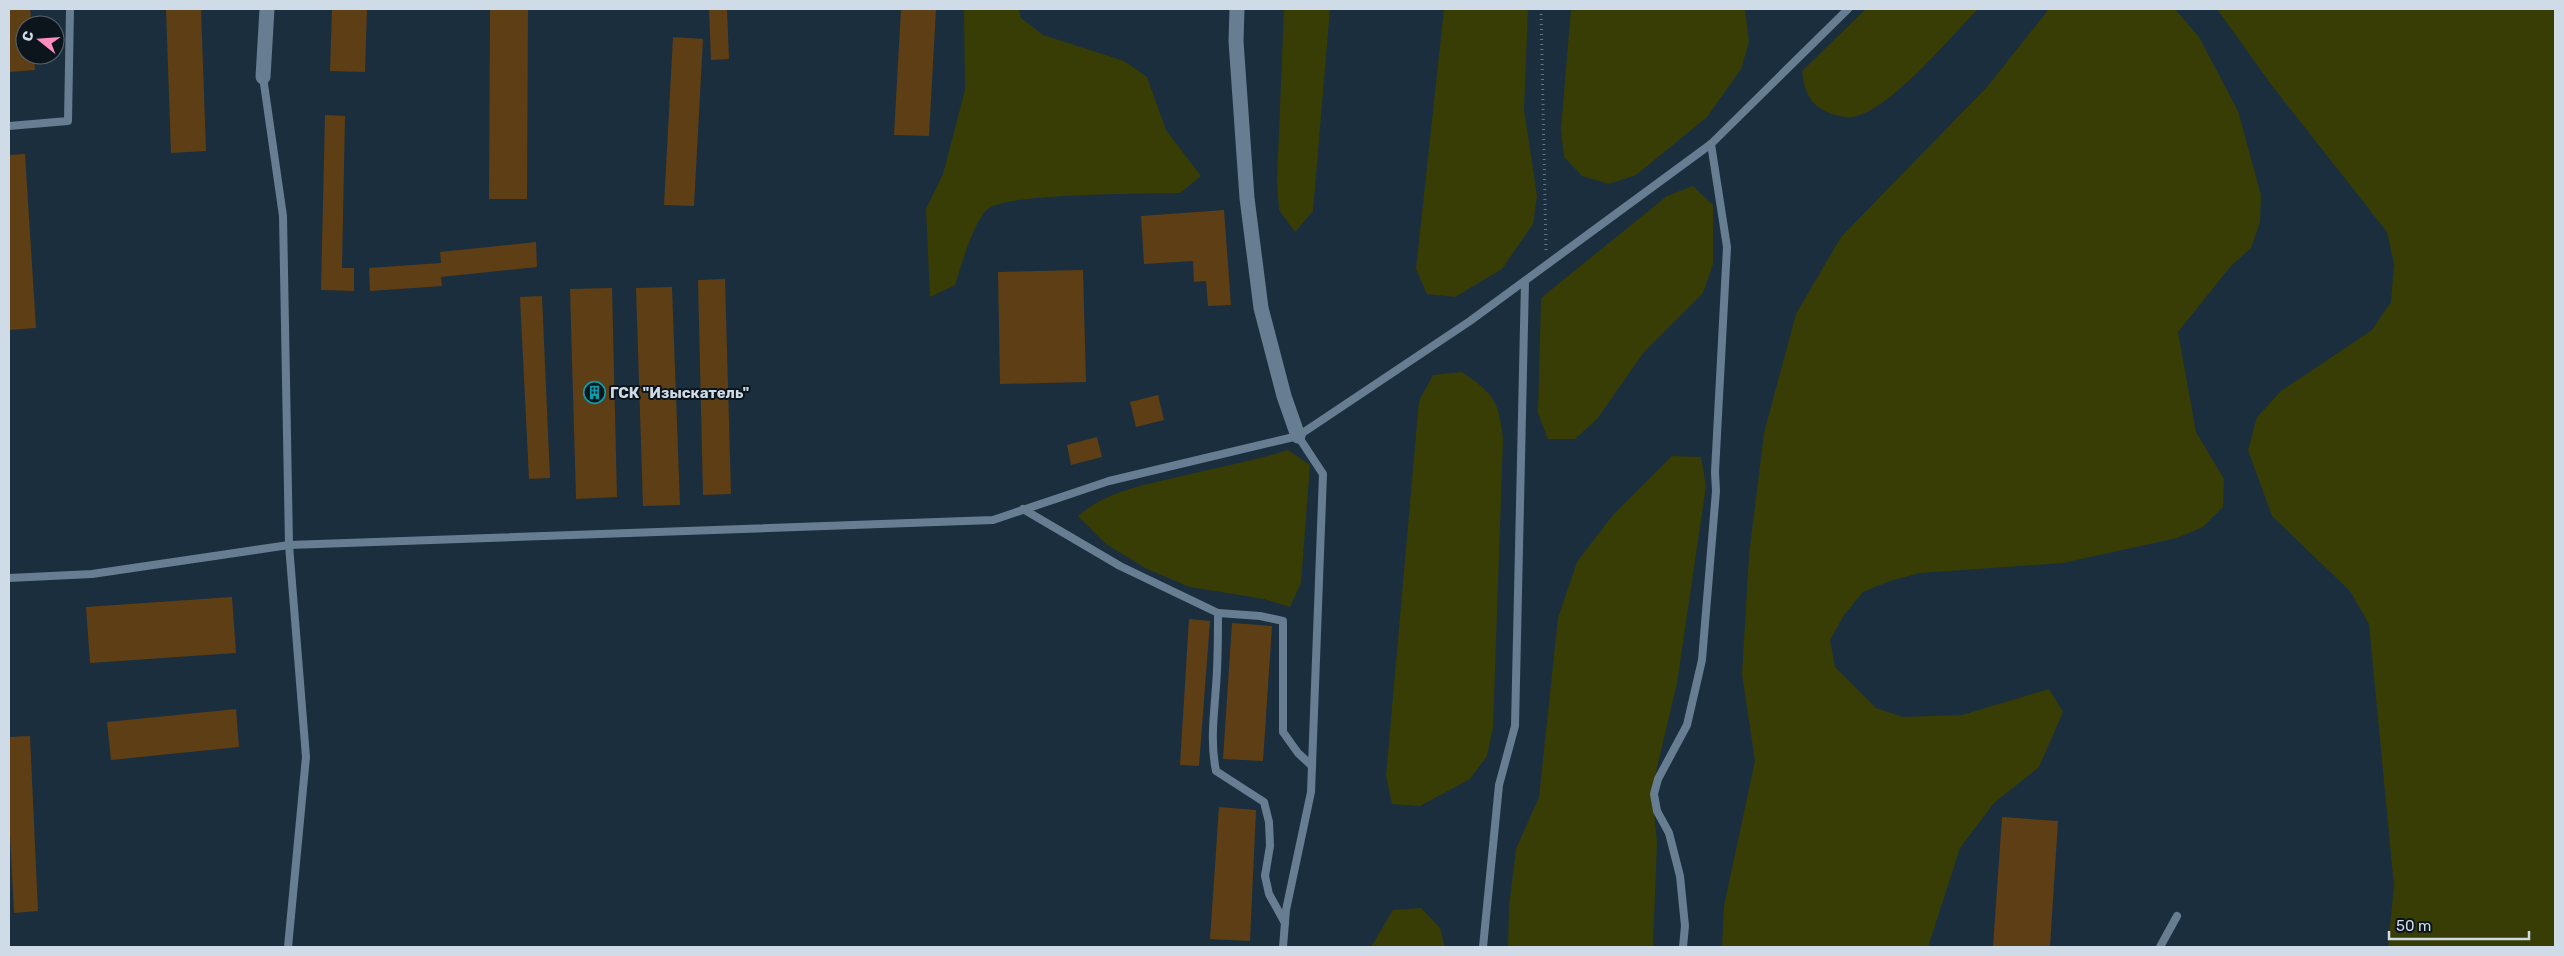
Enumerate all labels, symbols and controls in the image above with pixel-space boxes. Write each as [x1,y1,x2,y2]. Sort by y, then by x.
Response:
north arrow [15,15,65,65]
text: С [18,29,38,44]
building icon: ГСК "Изыскатель" [582,381,606,405]
place label: ГСК "Изыскатель" [610,384,749,402]
scale bar [2389,908,2529,940]
text: 50 m [2396,917,2431,935]

